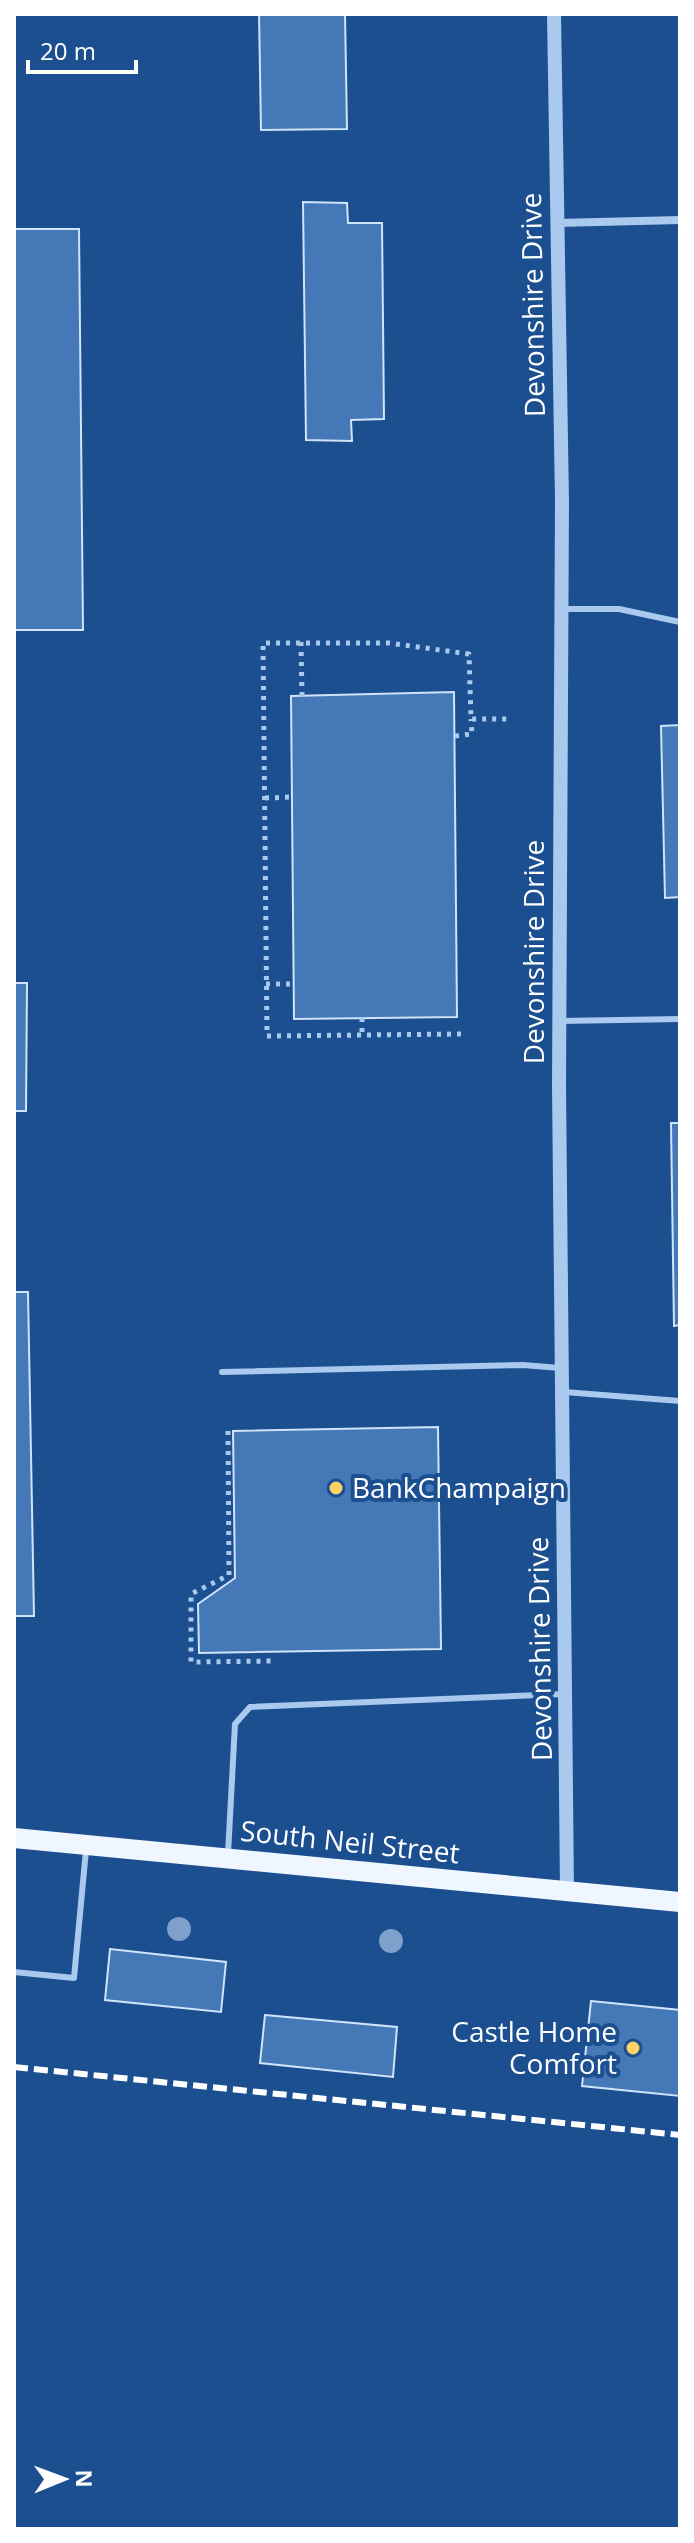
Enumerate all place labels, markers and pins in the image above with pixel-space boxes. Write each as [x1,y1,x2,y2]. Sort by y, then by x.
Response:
place label: BankChampaign [352,1468,566,1506]
marker: BankChampaign [327,1479,345,1497]
place label: Castle Home Comfort [451,2012,617,2082]
marker: Castle Home Comfort [624,2039,642,2057]

